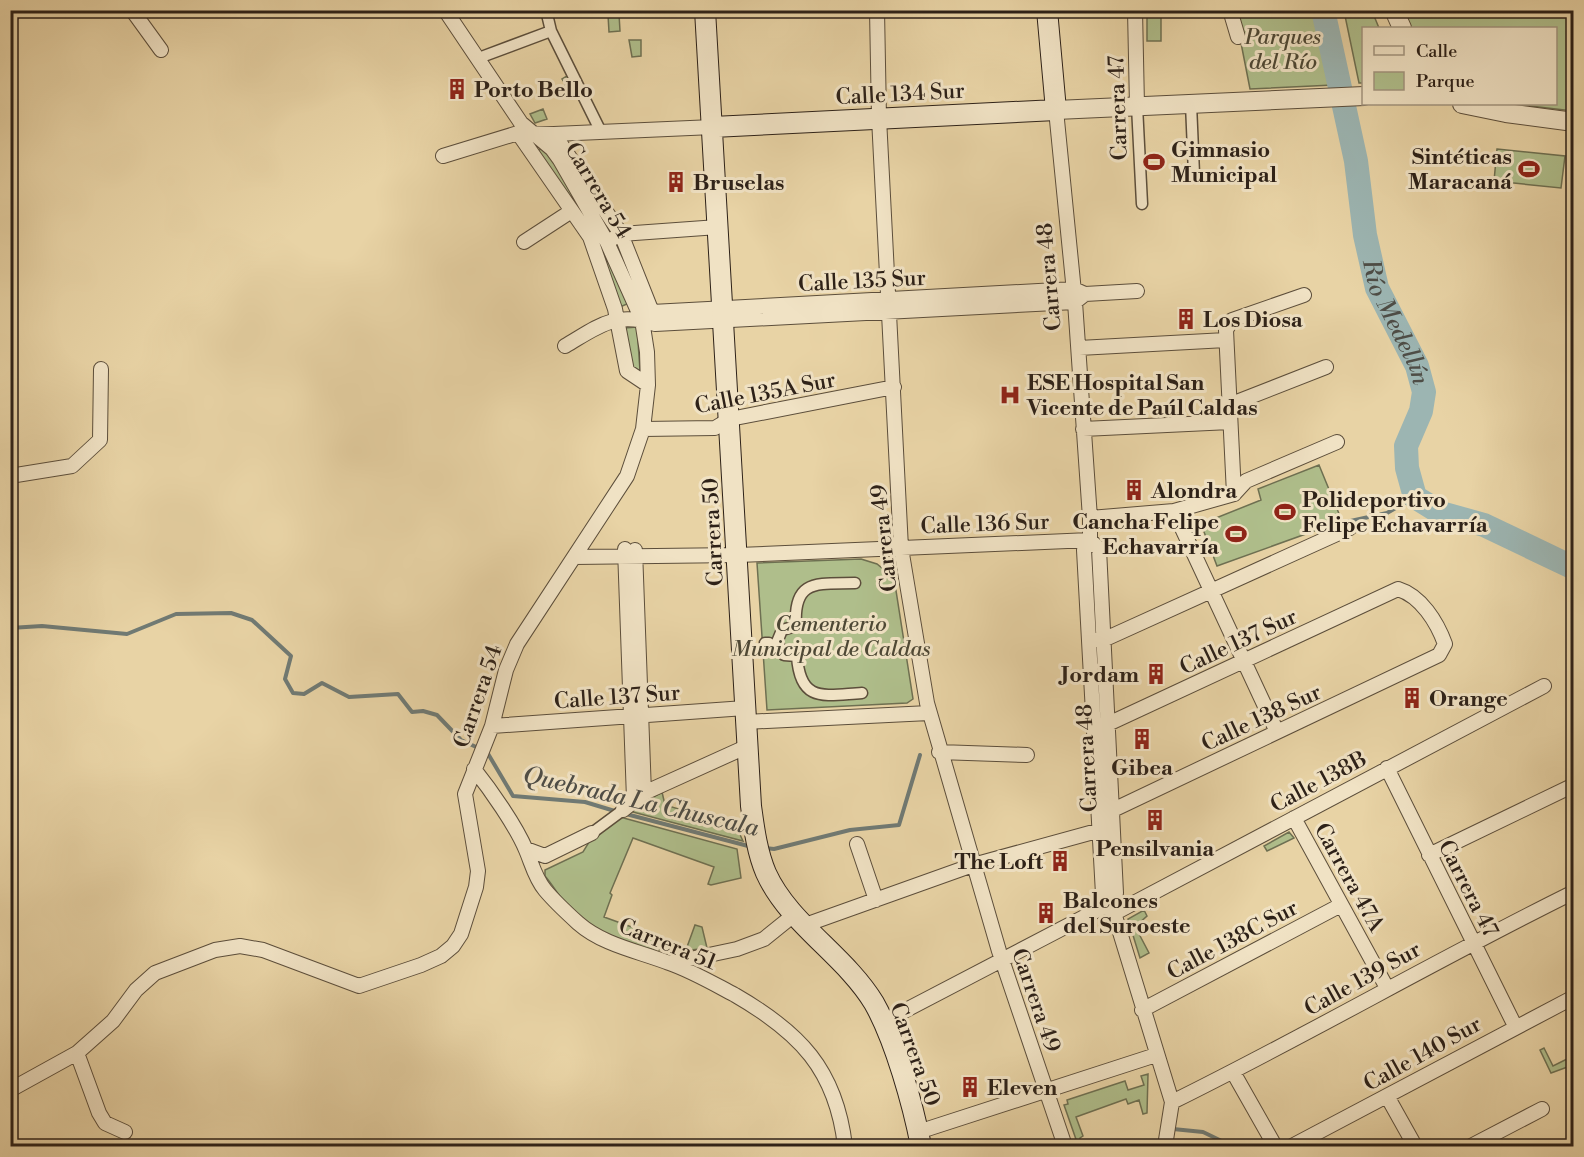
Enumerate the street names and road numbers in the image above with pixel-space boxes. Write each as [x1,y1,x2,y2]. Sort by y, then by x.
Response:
street label: Carrera 47 [1103,55,1134,161]
street label: Calle 134 Sur [835,78,965,111]
street label: Carrera 54 [558,138,637,244]
street label: Carrera 48 [1031,222,1068,332]
street label: Calle 135 Sur [798,265,927,298]
street label: Calle 135A Sur [693,367,838,420]
street label: Carrera 50 [697,477,730,587]
street label: Carrera 49 [865,483,904,593]
street label: Calle 136 Sur [920,509,1050,540]
street label: Calle 137 Sur [1176,603,1302,681]
street label: Carrera 54 [448,641,509,752]
street label: Calle 138 Sur [1197,679,1326,758]
street label: Calle 137 Sur [553,680,681,715]
street label: Carrera 48 [1071,703,1104,813]
street label: Calle 138B [1266,746,1372,819]
street label: Carrera 47A [1308,819,1390,938]
street label: Carrera 47 [1432,836,1504,942]
street label: Calle 138C Sur [1163,895,1303,986]
street label: Carrera 51 [614,913,721,976]
street label: Calle 139 Sur [1300,936,1426,1022]
street label: Carrera 49 [1005,945,1066,1056]
street label: Carrera 50 [883,999,946,1110]
street label: Calle 140 Sur [1359,1011,1486,1098]

